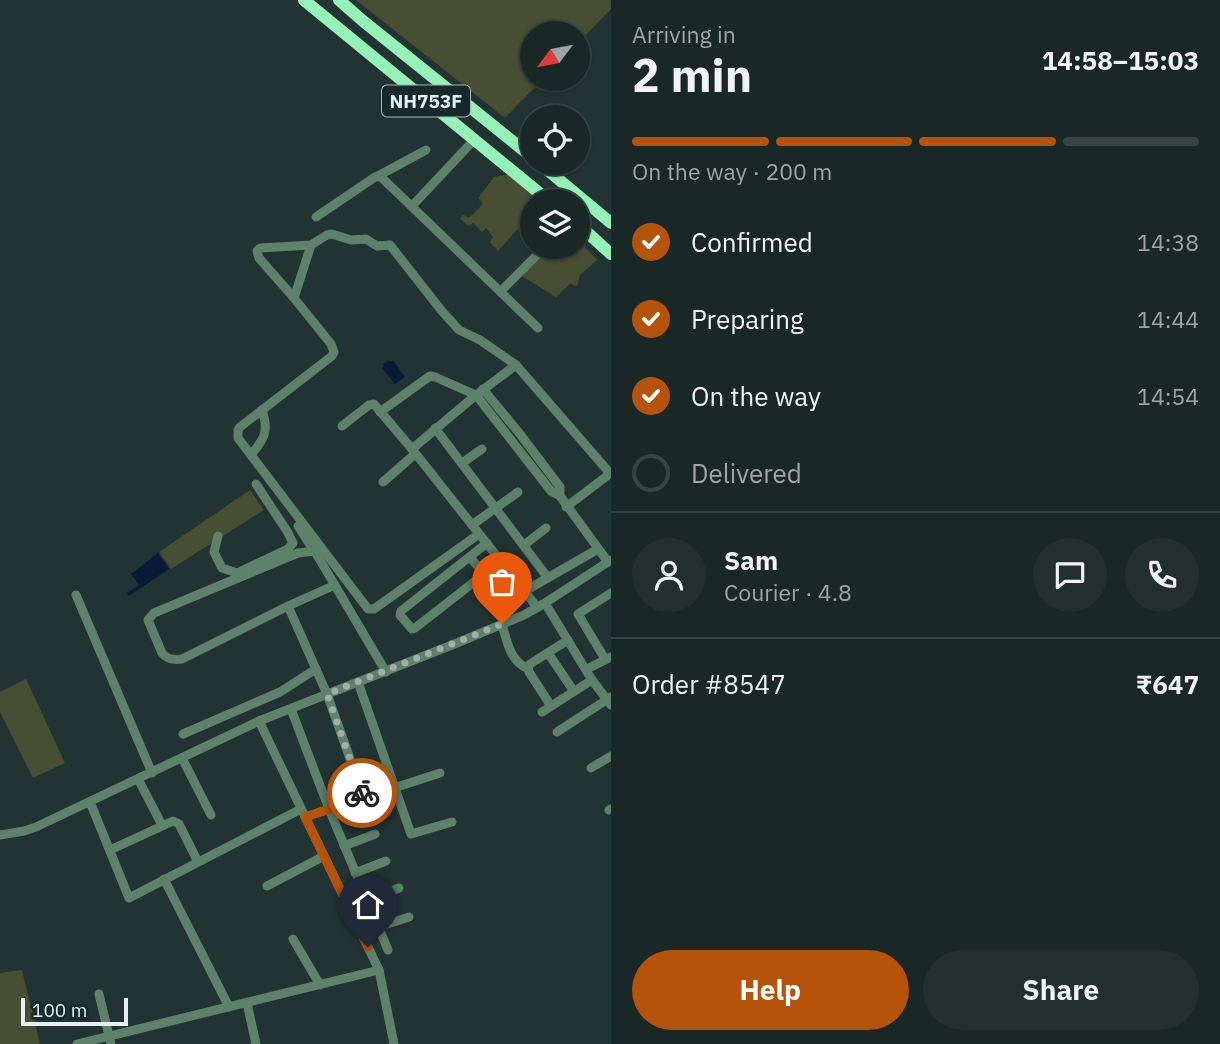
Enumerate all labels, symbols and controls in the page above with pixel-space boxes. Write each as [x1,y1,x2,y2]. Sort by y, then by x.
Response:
text: Arriving in [632,19,736,49]
north arrow [520,21,590,91]
map controls [520,21,590,259]
text: 14:58–15:03 [1042,43,1199,77]
text: 2 min [632,45,752,105]
road number: NH753F [382,86,470,116]
button: locate [520,105,590,175]
text: On the way · 200 m [632,156,832,186]
button: layers [520,189,590,259]
icon: check [632,223,670,261]
text: Confirmed [691,225,813,259]
text: 14:38 [1137,227,1199,257]
icon: check [632,300,670,338]
text: Preparing [691,302,804,336]
text: 14:44 [1137,304,1199,334]
icon: check [632,377,670,415]
text: On the way [691,379,821,413]
text: 14:54 [1137,381,1199,411]
text: Delivered [691,456,802,490]
button: person [632,538,706,612]
button: chat [1033,538,1107,612]
button: phone [1125,538,1199,612]
text: Sam [724,543,778,577]
pin [472,552,532,624]
icon: bag [483,563,521,601]
text: Courier · 4.8 [724,577,852,607]
text: Order #8547 [632,667,786,701]
text: ₹647 [1136,667,1199,701]
courier [327,758,397,828]
icon: bike [343,774,381,812]
pin [338,875,398,947]
icon: home [349,886,387,924]
button: Help [632,950,909,1030]
button: Share [923,950,1199,1030]
scale bar [21,995,128,1027]
text: 100 m [32,998,87,1022]

